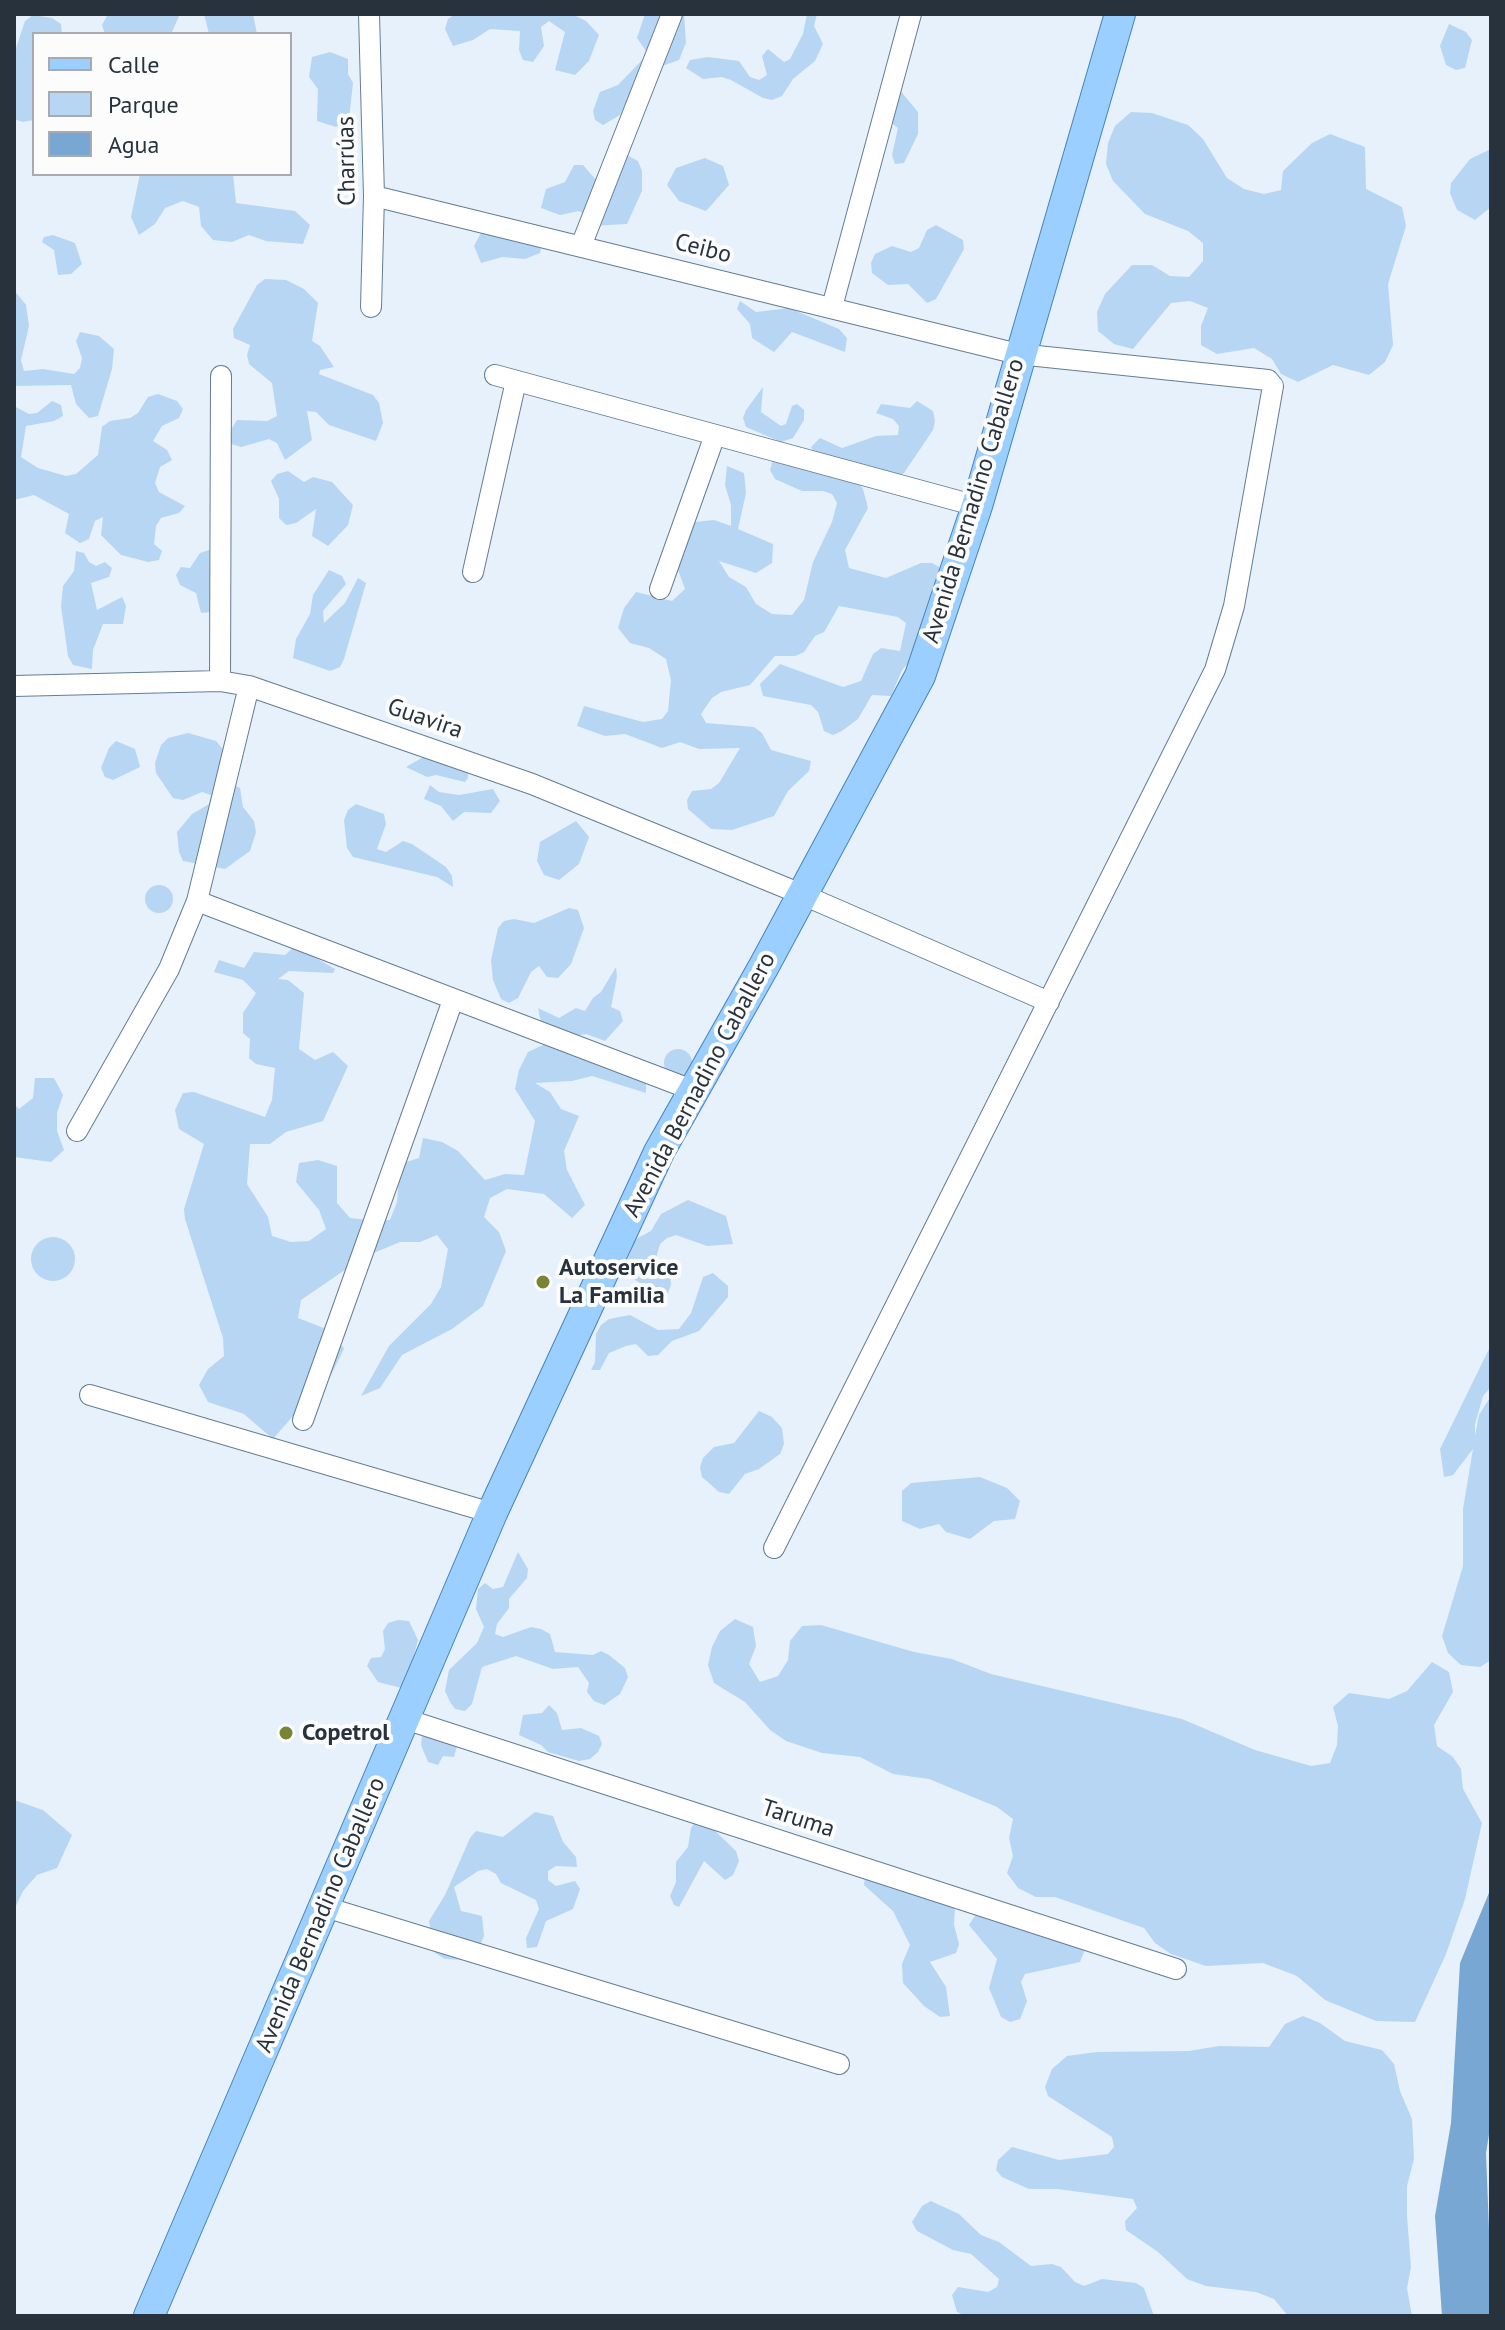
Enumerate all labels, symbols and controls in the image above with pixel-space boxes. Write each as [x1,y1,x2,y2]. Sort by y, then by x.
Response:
legend [32,32,292,176]
text: Calle [108,49,159,80]
text: Parque [108,89,179,120]
street label: Charrúas [332,116,362,206]
text: Agua [108,129,159,160]
street label: Ceibo [672,228,734,270]
street label: Avenida Bernadino Caballero [917,355,1031,647]
street label: Guavira [384,693,466,745]
street label: Avenida Bernadino Caballero [618,948,782,1222]
place label: Autoservice La Familia [559,1254,678,1310]
marker: Autoservice La Familia [534,1273,552,1291]
place label: Copetrol [302,1719,389,1747]
marker: Copetrol [277,1724,295,1742]
street label: Avenida Bernadino Caballero [250,1773,392,2057]
street label: Taruma [758,1794,838,1844]

